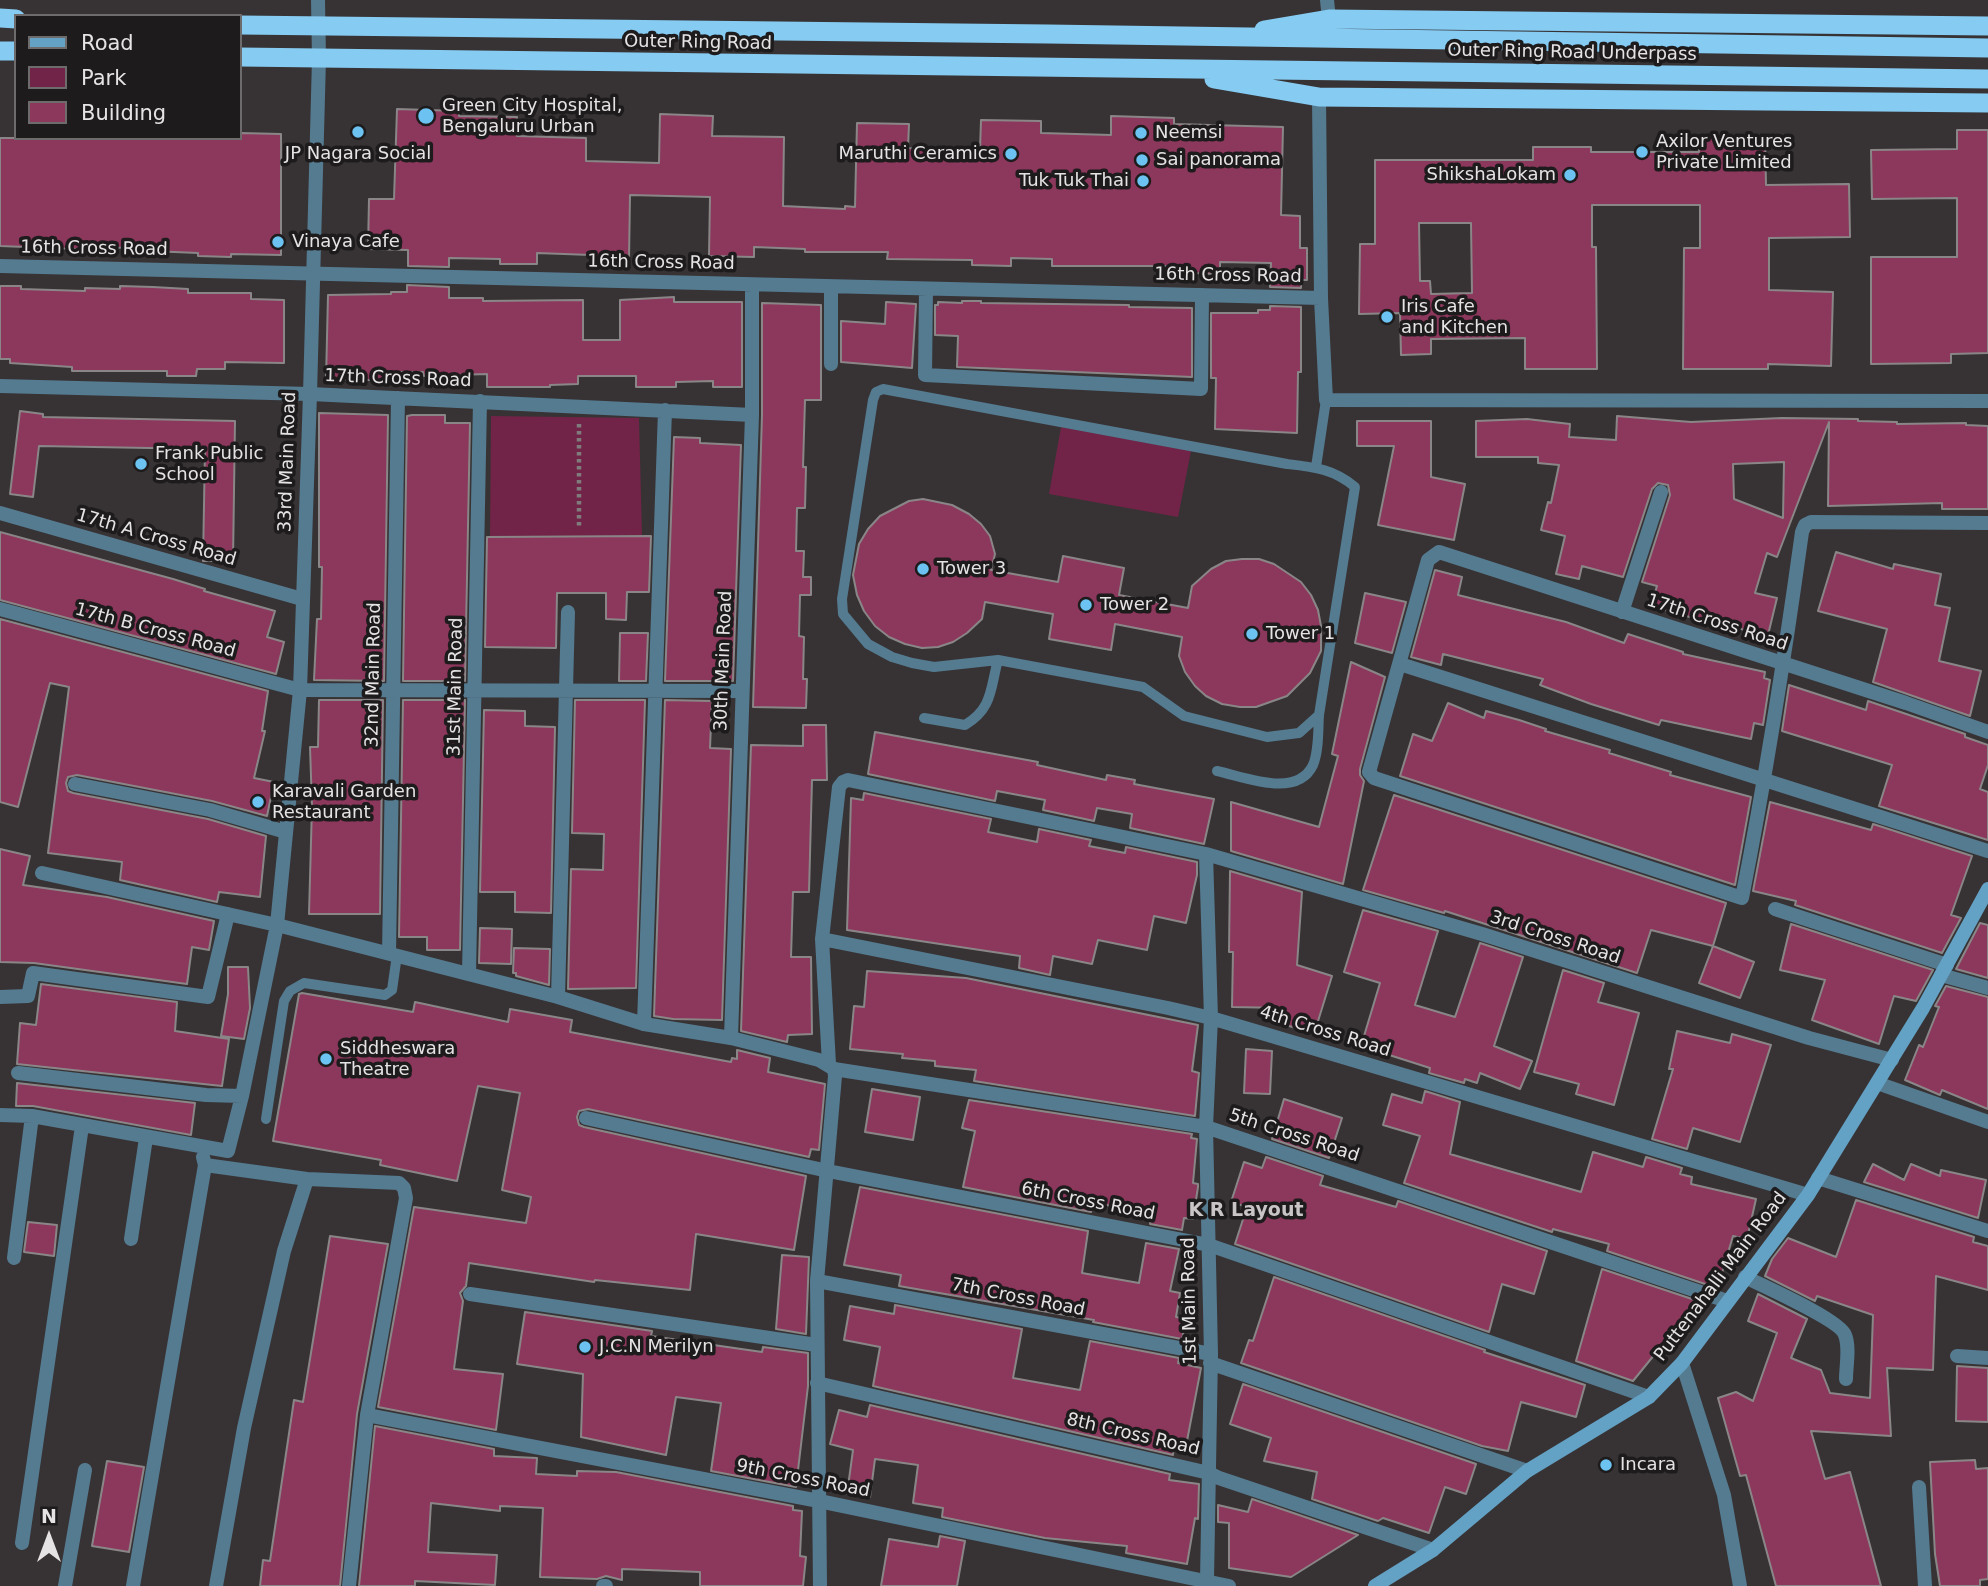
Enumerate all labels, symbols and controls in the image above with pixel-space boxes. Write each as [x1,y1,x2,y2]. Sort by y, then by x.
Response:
legend [14,14,242,140]
text: Road [81,31,134,55]
street label: Outer Ring Road [624,31,772,55]
street label: Outer Ring Road Underpass [1447,40,1697,66]
text: Park [81,66,126,90]
place label: Green City Hospital, Bengaluru Urban [442,95,622,138]
text: Building [81,101,166,125]
marker: Green City Hospital, Bengaluru Urban [416,106,436,126]
place label: Neemsi [1155,122,1223,144]
marker: JP Nagara Social [350,124,366,140]
marker: Neemsi [1133,125,1149,141]
place label: Axilor Ventures Private Limited [1656,131,1792,174]
place label: JP Nagara Social [285,143,431,165]
place label: Maruthi Ceramics [839,143,997,165]
marker: Axilor Ventures Private Limited [1634,144,1650,160]
marker: Maruthi Ceramics [1003,146,1019,162]
place label: Sai panorama [1156,149,1281,171]
marker: Sai panorama [1134,152,1150,168]
place label: ShikshaLokam [1427,164,1556,186]
marker: ShikshaLokam [1562,167,1578,183]
place label: Tuk Tuk Thai [1019,170,1129,192]
marker: Tuk Tuk Thai [1135,173,1151,189]
place label: Vinaya Cafe [292,231,400,253]
marker: Vinaya Cafe [270,234,286,250]
street label: 16th Cross Road [20,237,168,261]
street label: 16th Cross Road [587,251,735,275]
street label: 16th Cross Road [1154,264,1302,288]
place label: Iris Cafe and Kitchen [1401,296,1508,338]
marker: Iris Cafe and Kitchen [1379,309,1395,325]
street label: 17th Cross Road [324,366,472,392]
street label: 33rd Main Road [275,391,301,533]
place label: Frank Public School [155,443,263,486]
marker: Frank Public School [133,456,149,472]
street label: 17th A Cross Road [74,505,238,571]
place label: Tower 3 [937,558,1006,580]
marker: Tower 3 [915,561,931,577]
street label: 30th Main Road [711,590,737,732]
street label: 17th Cross Road [1644,590,1790,656]
place label: Tower 2 [1100,594,1169,616]
marker: Tower 2 [1078,597,1094,613]
street label: 17th B Cross Road [72,599,238,663]
street label: 32nd Main Road [362,602,386,748]
street label: 31st Main Road [444,617,468,757]
place label: Tower 1 [1266,623,1335,645]
marker: Tower 1 [1244,626,1260,642]
place label: Karavali Garden Restaurant [272,781,416,824]
marker: Karavali Garden Restaurant [250,794,266,810]
street label: 3rd Cross Road [1487,907,1623,969]
street label: 4th Cross Road [1257,1002,1393,1062]
place label: Siddheswara Theatre [340,1038,455,1080]
marker: Siddheswara Theatre [318,1051,334,1067]
street label: 5th Cross Road [1226,1105,1362,1167]
street label: 6th Cross Road [1019,1178,1157,1226]
street label: Puttenahalli Main Road [1650,1188,1792,1366]
district label: K R Layout [1189,1200,1303,1222]
street label: 1st Main Road [1178,1237,1202,1365]
street label: 7th Cross Road [949,1274,1087,1322]
place label: J.C.N Merilyn [599,1336,714,1358]
marker: J.C.N Merilyn [577,1339,593,1355]
street label: 8th Cross Road [1064,1409,1202,1461]
place label: Incara [1620,1454,1676,1476]
street label: 9th Cross Road [734,1455,872,1503]
marker: Incara [1598,1457,1614,1473]
north arrow [14,1502,84,1572]
text: N [41,1505,57,1527]

